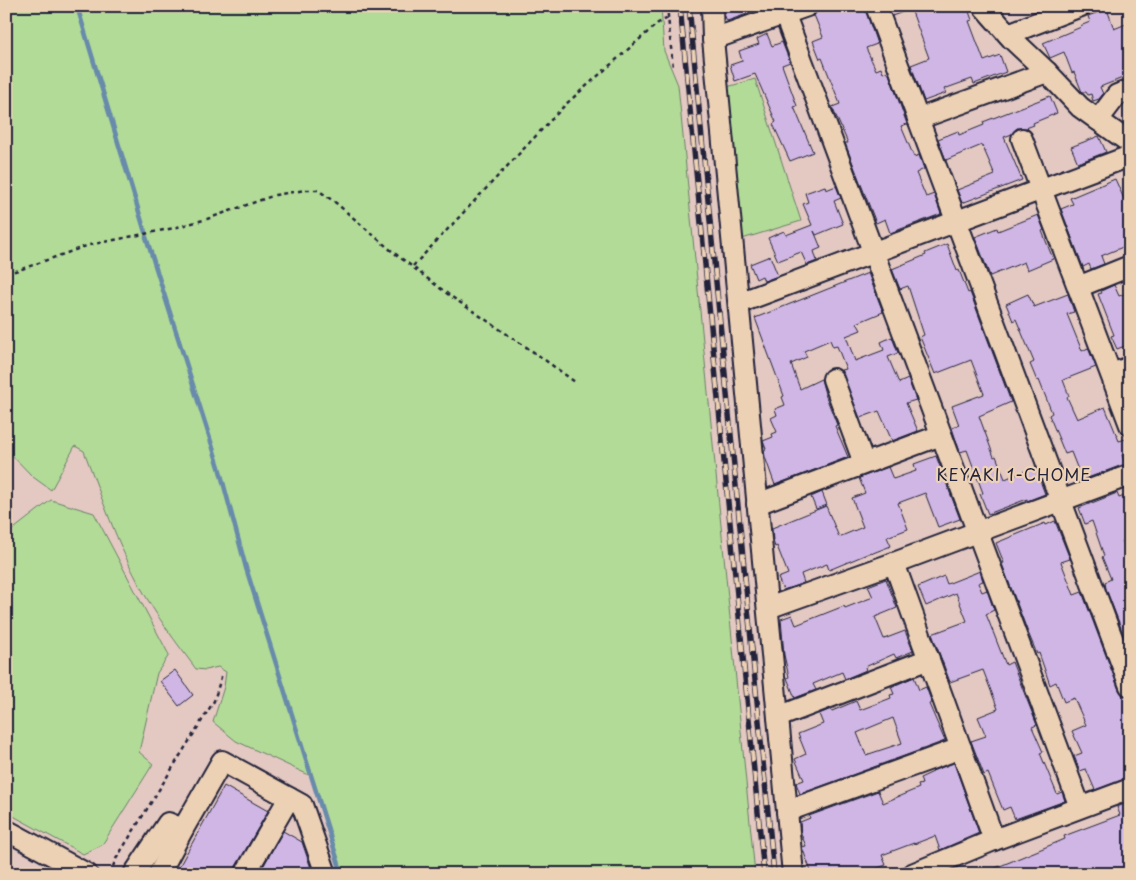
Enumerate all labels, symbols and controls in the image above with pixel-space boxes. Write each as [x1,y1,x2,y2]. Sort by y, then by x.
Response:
district label: KEYAKI 1-CHOME [937,462,1091,486]

